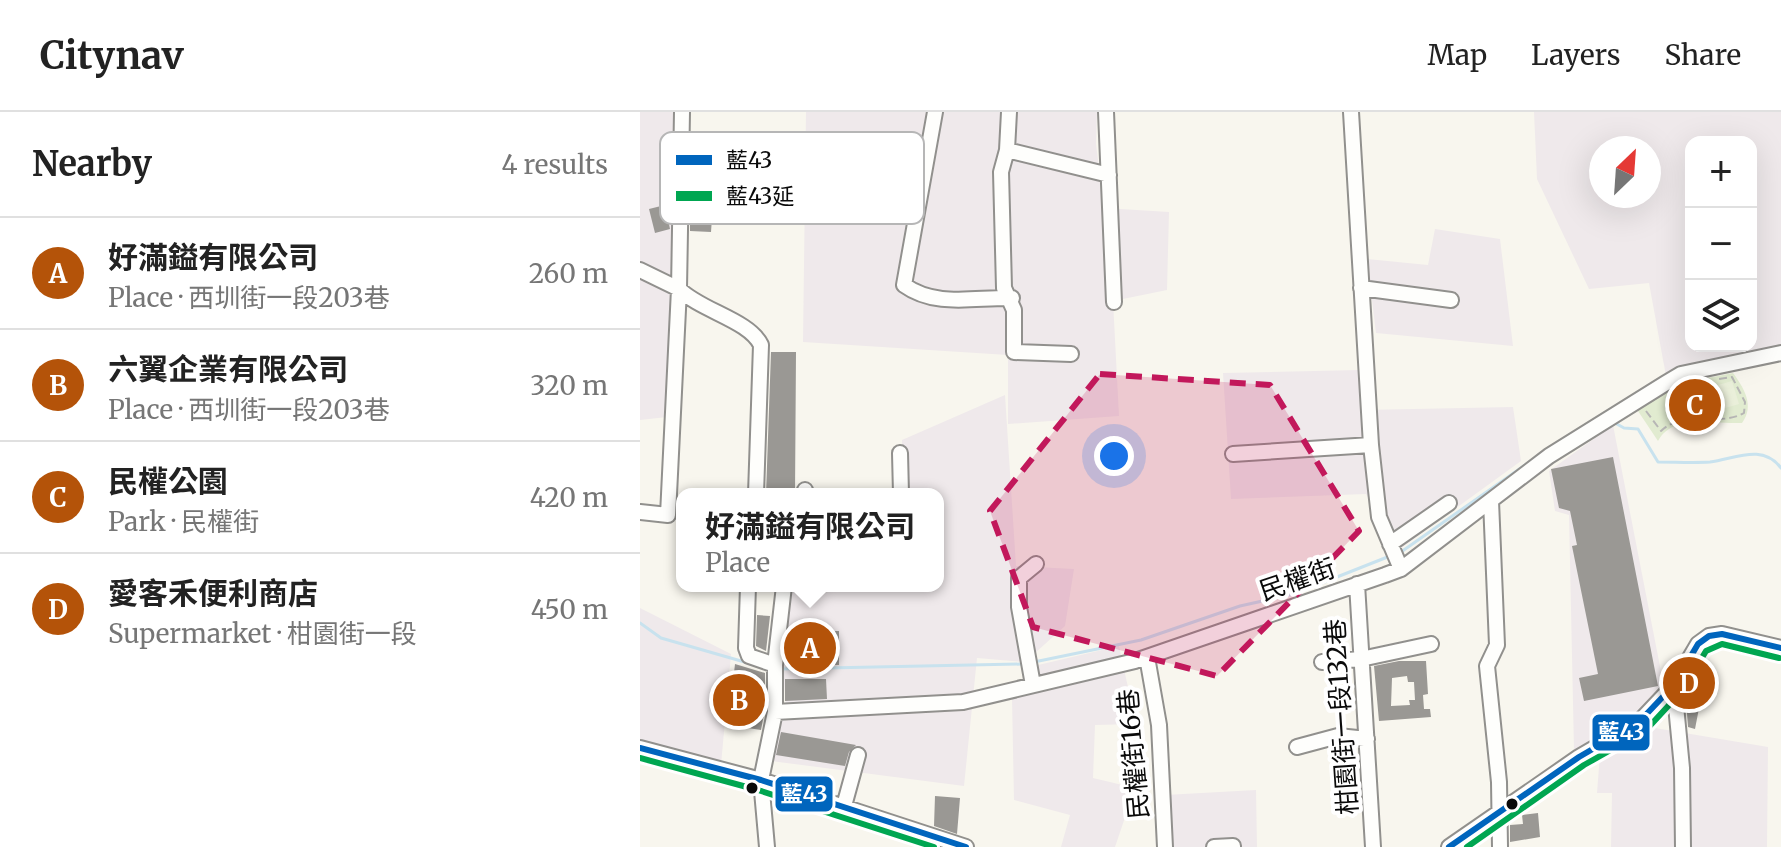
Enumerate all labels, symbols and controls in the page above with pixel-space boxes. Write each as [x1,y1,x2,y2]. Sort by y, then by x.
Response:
text: Citynav [40,32,184,79]
text: Map [1427,37,1487,73]
text: Layers [1531,37,1620,73]
text: Share [1664,37,1741,73]
legend [660,132,924,224]
north arrow [1589,136,1661,208]
map controls [1685,136,1757,352]
button: + [1685,136,1757,208]
text: Nearby [32,143,152,185]
text: 藍43 [726,146,772,174]
text: 4 results [501,148,608,181]
text: 藍43延 [726,182,794,210]
button: − [1685,208,1757,280]
text: 好滿鎰有限公司 [108,238,318,276]
text: A [49,257,67,290]
text: 260 m [529,257,608,290]
button: layers [1685,280,1757,352]
text: Place · 西圳街一段203巷 [108,281,390,314]
text: 六翼企業有限公司 [108,350,348,388]
text: B [49,369,67,402]
text: 320 m [530,369,608,402]
pin: C [1669,375,1721,435]
text: Place · 西圳街一段203巷 [108,393,390,426]
your location [1094,436,1134,476]
text: 民權公園 [108,462,228,500]
text: C [49,481,67,514]
text: 420 m [530,481,608,514]
popup [676,488,944,592]
text: Park · 民權街 [108,505,259,538]
text: 好滿鎰有限公司 [705,507,915,545]
text: Place [705,546,770,579]
street label: 民權街 [1255,551,1339,607]
text: 愛客禾便利商店 [108,574,318,612]
text: D [48,593,68,626]
text: 450 m [531,593,608,626]
text: Supermarket · 柑園街一段 [108,617,417,650]
pin: A [784,618,836,678]
street label: 柑園街一段132巷 [1318,618,1364,816]
pin: D [1663,653,1715,713]
pin: B [713,670,765,730]
street label: 民權街16巷 [1111,688,1155,820]
line badge: 藍43 [1591,713,1651,752]
text: 藍43 [1597,718,1645,746]
line badge: 藍43 [774,775,834,813]
unlabelled marker [744,780,760,796]
text: 藍43 [780,780,828,808]
unlabelled marker [1504,796,1520,812]

